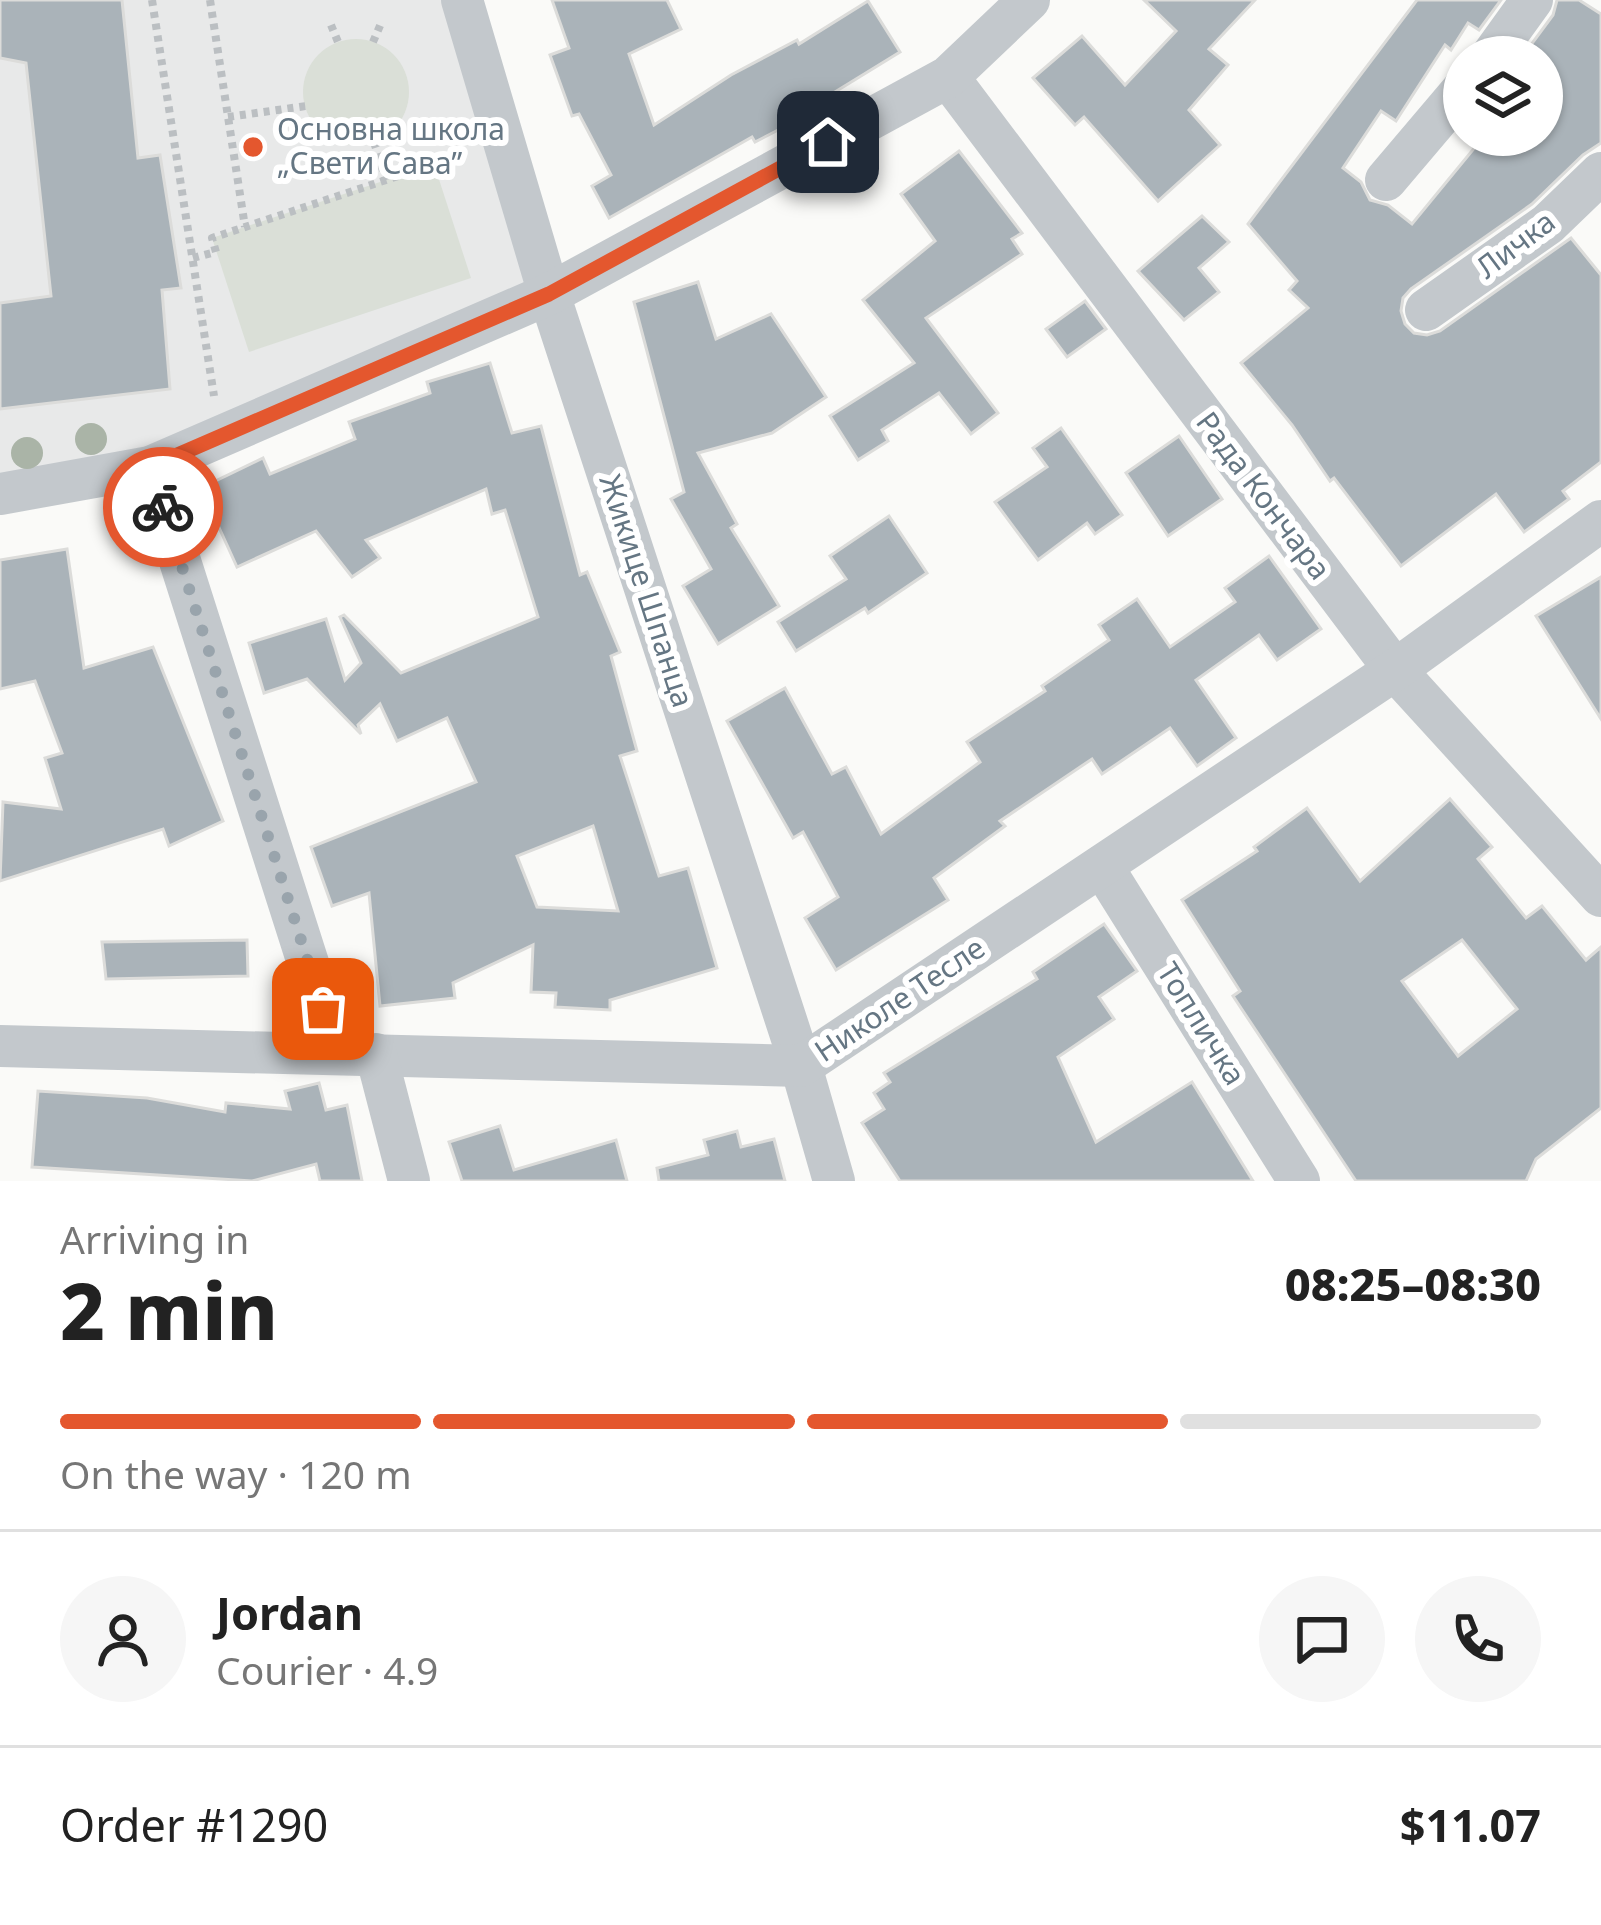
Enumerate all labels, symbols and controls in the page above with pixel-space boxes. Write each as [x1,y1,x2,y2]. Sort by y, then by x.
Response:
map controls [1443,36,1563,156]
button: layers [1443,36,1563,156]
pin [777,91,879,193]
place label: Основна школа „Свети Сава” [277,108,505,183]
icon: home [795,109,861,175]
marker: Основна школа „Свети Сава” [240,134,266,160]
street label: Личка [1467,201,1563,287]
street label: Рада Кончара [1188,403,1341,587]
courier [103,447,223,567]
street label: Жикице Шпанца [590,469,704,712]
icon: bike [130,474,196,540]
street label: Николе Тесле [806,927,992,1071]
street label: Топличка [1148,954,1256,1092]
pin [272,958,374,1060]
icon: bag [290,976,356,1042]
text: Arriving in [60,1212,249,1265]
text: 08:25–08:30 [1285,1253,1541,1314]
text: 2 min [60,1257,278,1363]
text: On the way · 120 m [60,1447,412,1500]
button: person [60,1576,186,1702]
button: chat [1259,1576,1385,1702]
button: phone [1415,1576,1541,1702]
text: Jordan [216,1582,363,1643]
text: Courier · 4.9 [216,1643,438,1696]
text: Order #1290 [60,1794,328,1855]
text: $11.07 [1400,1794,1541,1855]

